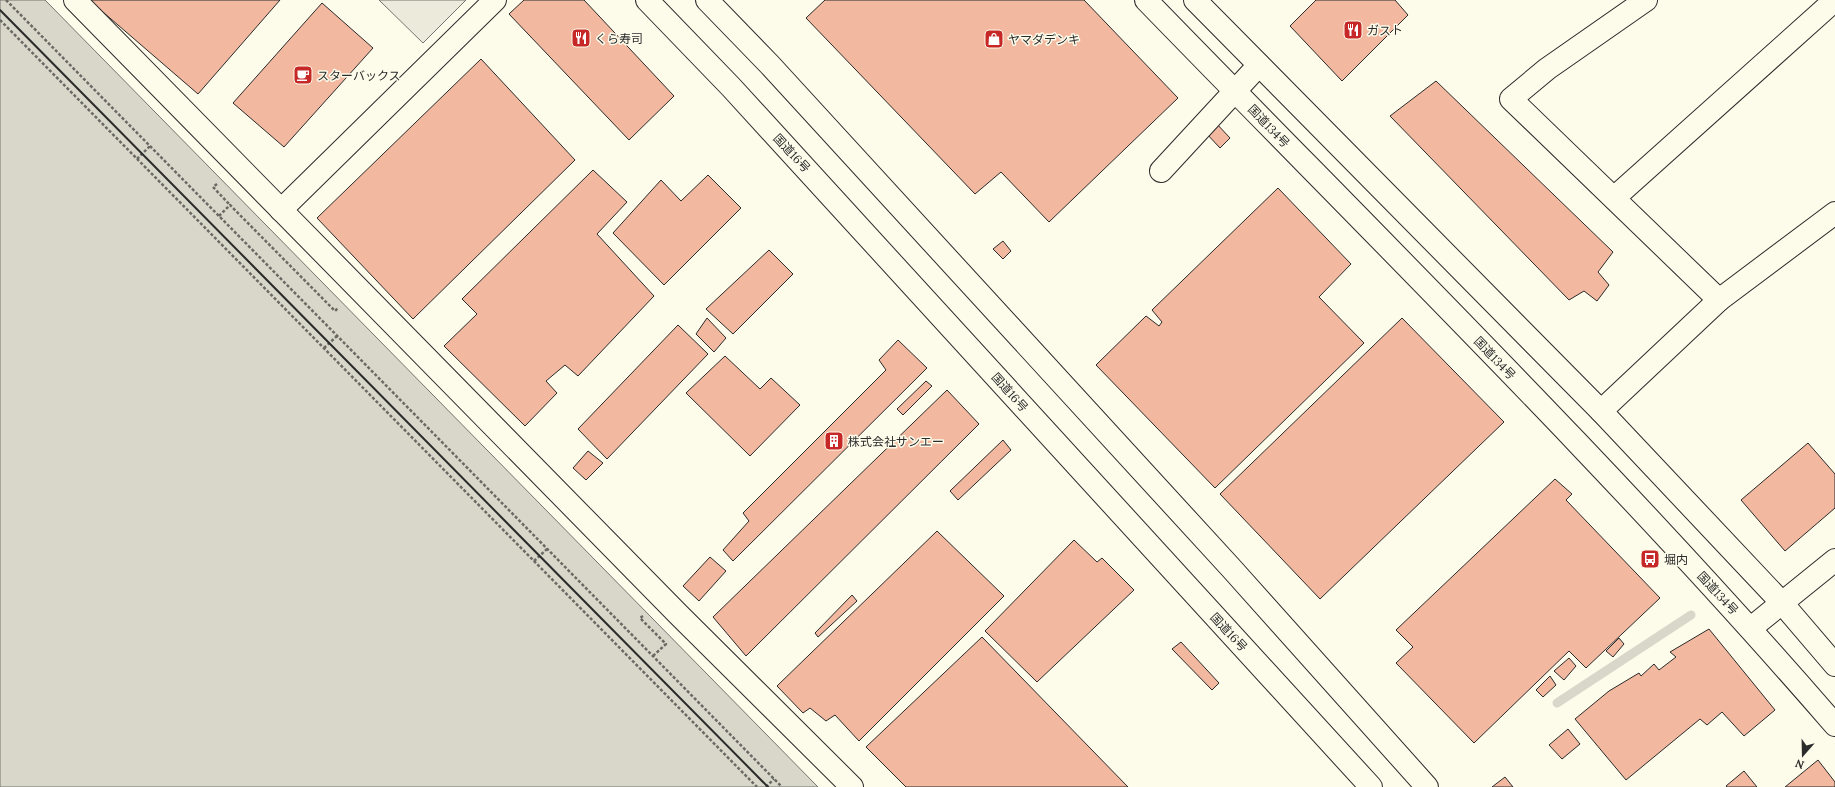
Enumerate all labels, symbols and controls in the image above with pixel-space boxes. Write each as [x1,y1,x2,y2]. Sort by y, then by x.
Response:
restaurant icon: ガスト [1342,19,1364,41]
place label: ガスト [1367,23,1403,38]
restaurant icon: くら寿司 [570,27,592,49]
shop icon: ヤマダデンキ [983,28,1005,50]
place label: くら寿司 [595,31,643,46]
place label: ヤマダデンキ [1008,32,1080,47]
cafe icon: スターバックス [292,64,314,86]
place label: スターバックス [317,68,401,83]
street label: 国道134号 [1245,102,1293,150]
street label: 国道16号 [770,131,814,175]
street label: 国道134号 [1471,334,1519,382]
street label: 国道16号 [989,369,1031,415]
building icon: 株式会社サンエー [823,430,845,452]
place label: 株式会社サンエー [848,434,944,449]
bus stop icon: 堀内 [1639,548,1661,570]
place label: 堀内 [1664,552,1688,567]
street label: 国道134号 [1694,568,1742,618]
street label: 国道16号 [1207,610,1251,654]
north arrow [1783,735,1823,775]
text: N [1793,756,1806,772]

